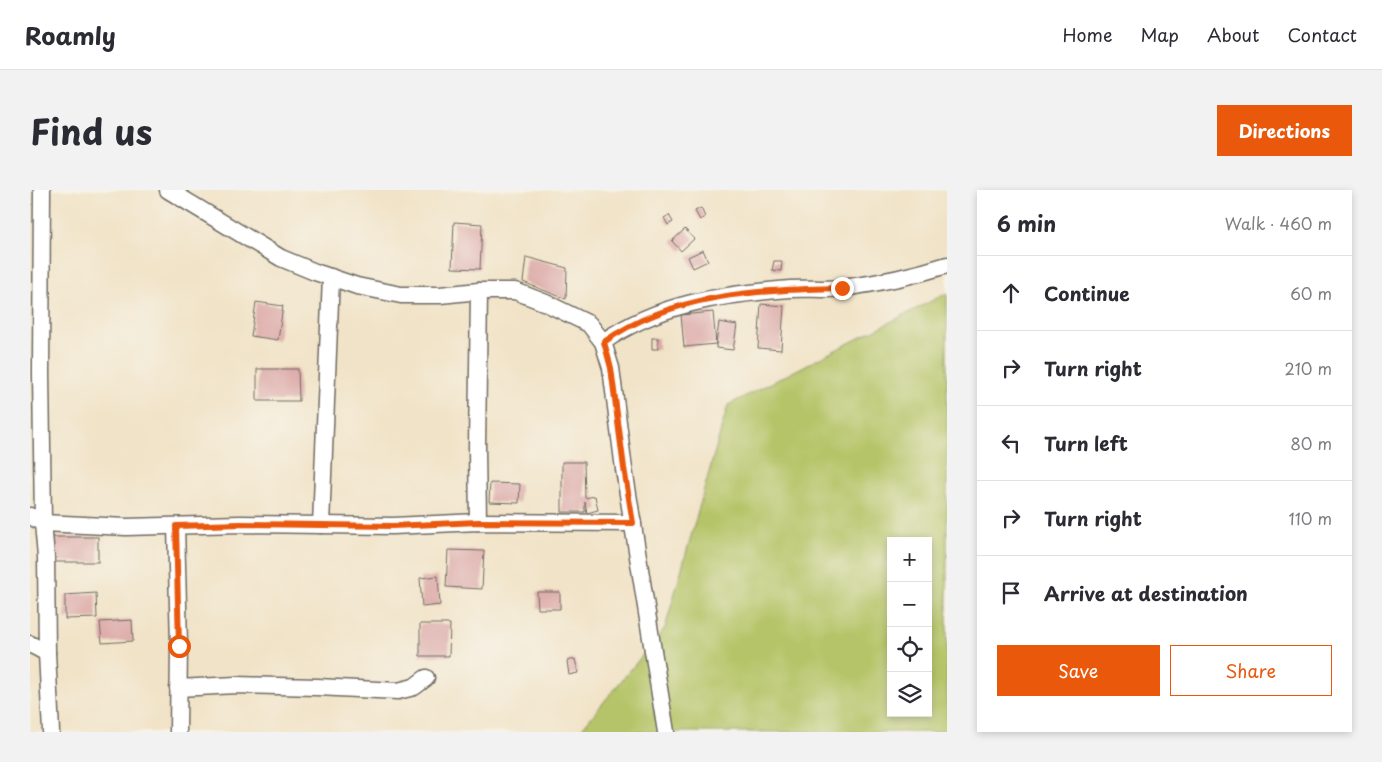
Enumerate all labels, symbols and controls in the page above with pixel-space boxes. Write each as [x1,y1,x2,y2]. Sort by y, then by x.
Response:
text: Roamly [25,17,116,53]
text: Home [1062,21,1112,48]
text: Map [1140,21,1179,48]
text: About [1207,21,1259,48]
text: Contact [1287,21,1357,48]
text: Find us [30,104,152,157]
button: Directions [1217,105,1352,156]
text: 6 min [997,207,1056,239]
text: Walk · 460 m [1225,211,1332,235]
route end [831,277,854,300]
icon: ahead [997,279,1025,307]
text: Continue [1044,279,1130,307]
text: 60 m [1290,281,1332,305]
icon: right [997,354,1025,382]
text: Turn right [1044,354,1142,382]
text: 210 m [1284,356,1332,380]
icon: left [997,429,1025,457]
text: Turn left [1044,429,1128,457]
text: 80 m [1290,431,1332,455]
icon: right [997,504,1025,532]
text: Turn right [1044,504,1142,532]
text: 110 m [1289,506,1332,530]
map controls [887,537,932,717]
button: + [887,537,932,582]
icon: arrive [997,579,1025,607]
text: Arrive at destination [1044,579,1248,607]
button: − [887,582,932,627]
button: locate [887,627,932,672]
route start [168,635,191,658]
button: Save [997,645,1160,696]
button: Share [1170,645,1332,696]
button: layers [887,672,932,717]

